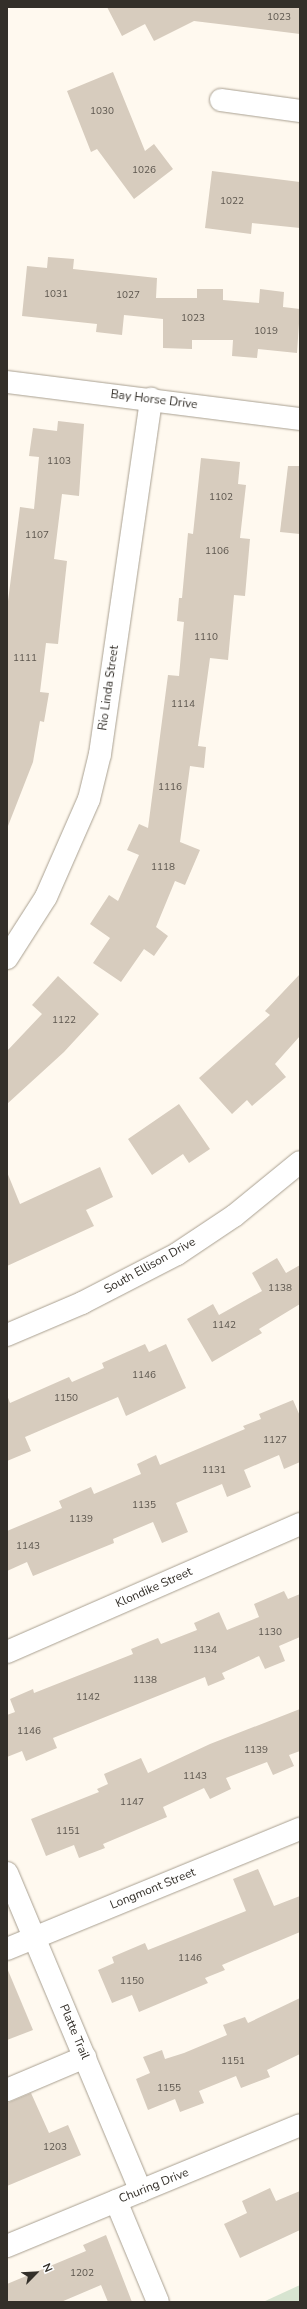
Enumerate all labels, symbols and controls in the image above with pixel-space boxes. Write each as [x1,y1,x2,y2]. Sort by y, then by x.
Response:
house number: 1023 [267,12,291,24]
house number: 1030 [90,106,114,118]
house number: 1026 [132,165,156,177]
house number: 1022 [220,196,244,208]
house number: 1031 [44,289,68,301]
house number: 1027 [116,290,140,302]
house number: 1023 [181,313,205,325]
house number: 1019 [254,326,278,338]
street label: Bay Horse Drive [110,388,198,412]
house number: 1103 [47,456,71,468]
house number: 1102 [209,492,233,504]
house number: 1107 [25,530,49,542]
house number: 1106 [205,546,229,558]
house number: 1110 [194,632,218,644]
street label: Rio Linda Street [96,644,122,732]
house number: 1111 [13,653,37,665]
house number: 1114 [171,699,195,711]
house number: 1116 [158,782,182,794]
house number: 1118 [151,862,175,874]
house number: 1122 [52,1015,76,1027]
street label: South Ellison Drive [102,1235,198,1297]
house number: 1138 [268,1283,292,1295]
house number: 1142 [212,1320,236,1332]
house number: 1146 [132,1370,156,1382]
house number: 1150 [54,1393,78,1405]
house number: 1127 [263,1435,287,1447]
house number: 1131 [202,1465,226,1477]
house number: 1135 [132,1500,156,1512]
house number: 1139 [69,1514,93,1526]
house number: 1143 [16,1541,40,1553]
street label: Klondike Street [113,1565,195,1611]
house number: 1130 [258,1627,282,1639]
house number: 1134 [193,1645,217,1657]
house number: 1138 [133,1675,157,1687]
house number: 1142 [76,1692,100,1704]
house number: 1146 [17,1726,41,1738]
house number: 1139 [244,1745,268,1757]
house number: 1143 [183,1771,207,1783]
house number: 1147 [120,1797,144,1809]
house number: 1151 [56,1826,80,1838]
street label: Longmont Street [108,1865,198,1913]
house number: 1146 [178,1953,202,1965]
house number: 1150 [120,1976,144,1988]
street label: Platte Trail [56,2002,92,2062]
house number: 1151 [221,2056,245,2068]
house number: 1155 [157,2083,181,2095]
house number: 1203 [43,2142,67,2154]
street label: Churing Drive [117,2165,191,2207]
north arrow [16,2253,56,2293]
text: N [39,2261,56,2275]
house number: 1202 [70,2268,94,2280]

